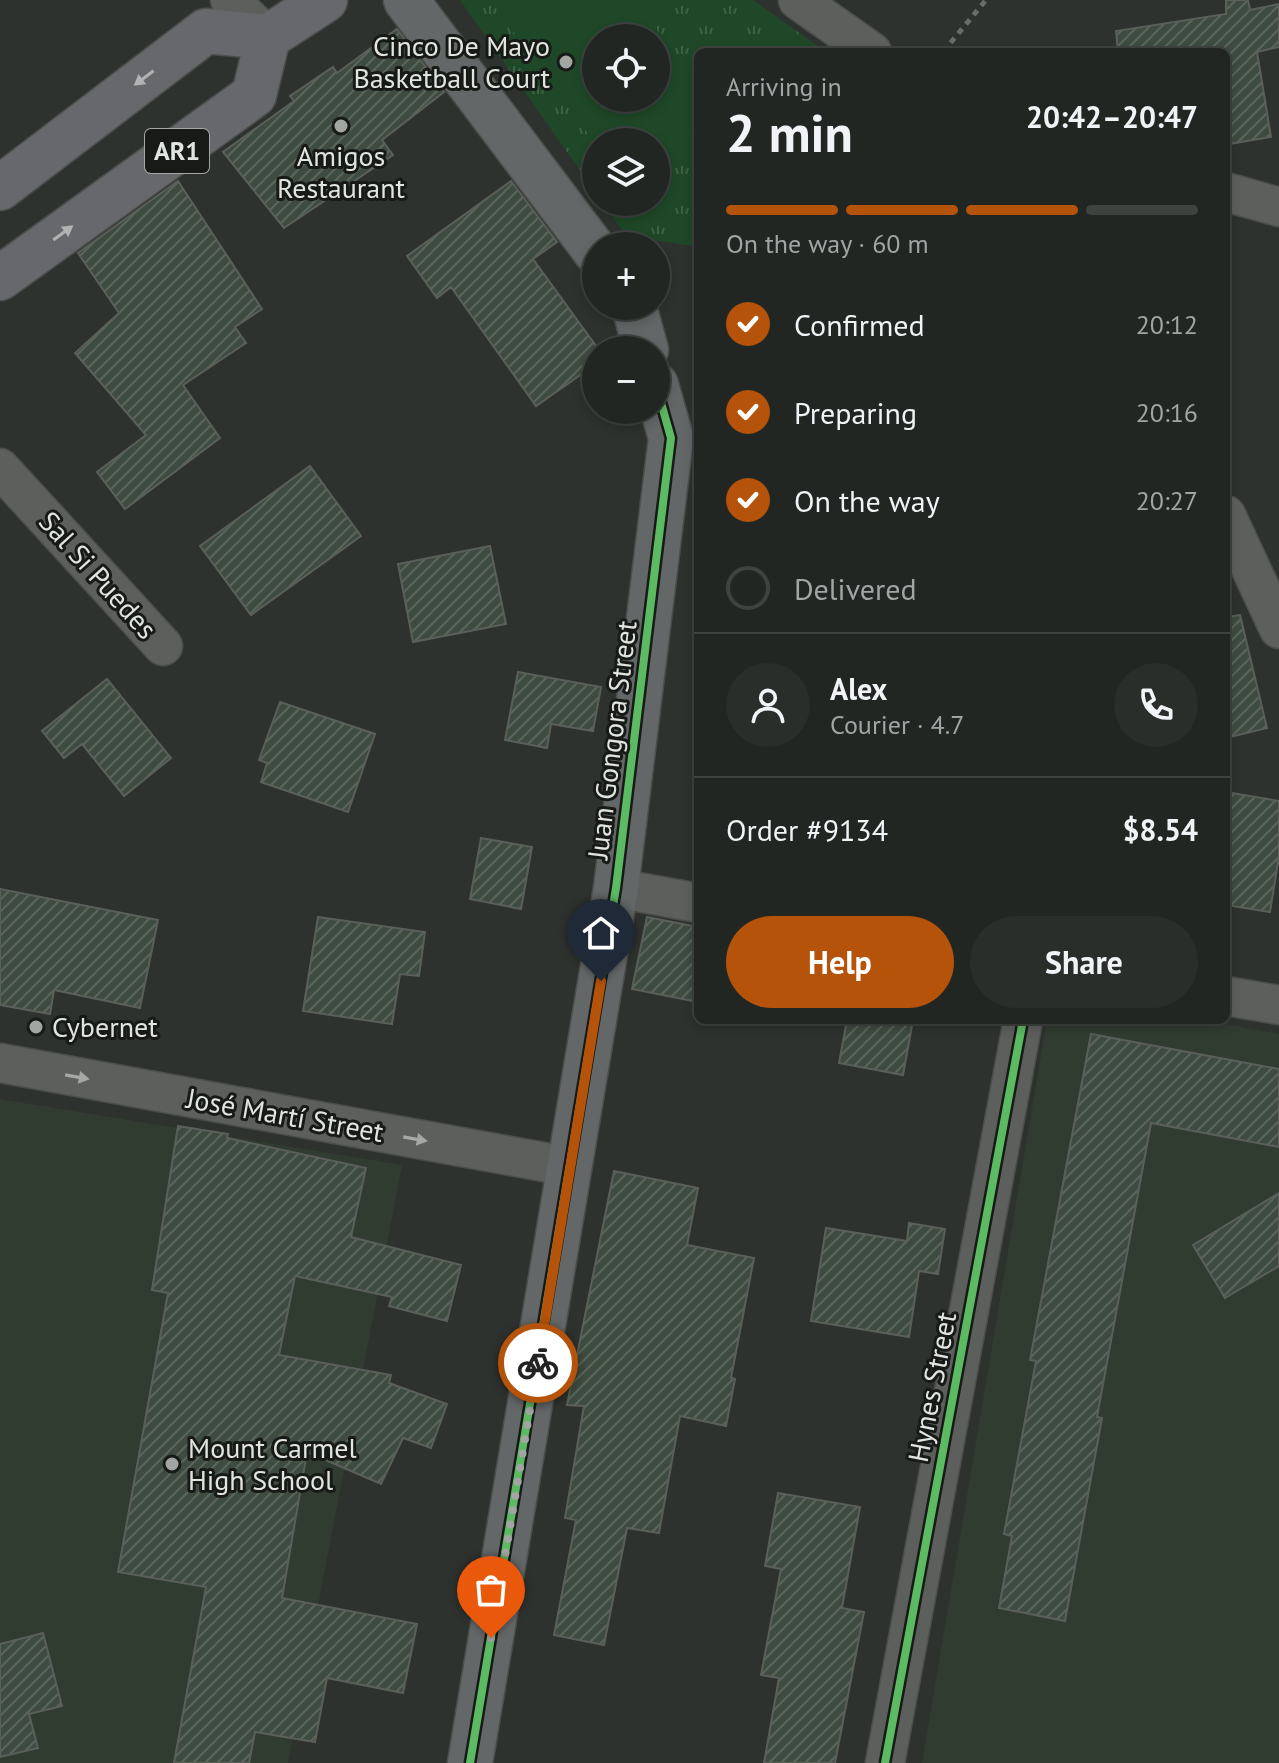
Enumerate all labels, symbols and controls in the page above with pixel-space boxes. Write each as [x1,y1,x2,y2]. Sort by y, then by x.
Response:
map controls [582,24,670,424]
button: locate [582,24,670,112]
place label: Cinco De Mayo Basketball Court [353,27,550,96]
marker: Cinco De Mayo Basketball Court [557,53,575,71]
one-way arrow [134,70,154,86]
text: Arriving in [726,70,842,103]
text: 20:42–20:47 [1026,97,1198,136]
text: 2 min [726,99,853,166]
marker: Amigos Restaurant [332,117,350,135]
button: layers [582,128,670,216]
road number: AR1 [145,129,209,173]
place label: Amigos Restaurant [277,137,406,206]
one-way arrow [53,226,74,241]
text: On the way · 60 m [726,227,929,260]
button: + [582,232,670,320]
icon: check [726,302,770,346]
text: Confirmed [794,305,925,344]
text: 20:12 [1136,308,1198,341]
button: − [582,336,670,424]
icon: check [726,390,770,434]
text: Preparing [794,393,917,432]
text: 20:16 [1136,396,1198,429]
icon: check [726,478,770,522]
text: On the way [794,481,940,520]
text: 20:27 [1136,484,1198,517]
street label: Sal Si Puedes [31,503,165,646]
text: Delivered [794,569,917,608]
street label: Juan Gongora Street [578,618,645,862]
button: person [726,663,810,747]
button: phone [1114,663,1198,747]
text: Alex [830,669,887,708]
text: Courier · 4.7 [830,708,964,741]
text: Order #9134 [726,810,888,849]
text: $8.54 [1123,810,1198,849]
pin [567,899,635,981]
icon: home [579,911,623,955]
button: Help [726,916,954,1008]
button: Share [970,916,1198,1008]
place label: Cybernet [52,1008,158,1045]
marker: Cybernet [27,1018,45,1036]
one-way arrow [65,1072,90,1084]
street label: José Martí Street [183,1079,387,1150]
one-way arrow [403,1133,428,1145]
street label: Hynes Street [899,1308,964,1465]
courier [498,1323,578,1403]
icon: bike [516,1341,560,1385]
place label: Mount Carmel High School [188,1429,357,1498]
marker: Mount Carmel High School [163,1455,181,1473]
pin [457,1556,525,1638]
icon: bag [469,1568,513,1612]

